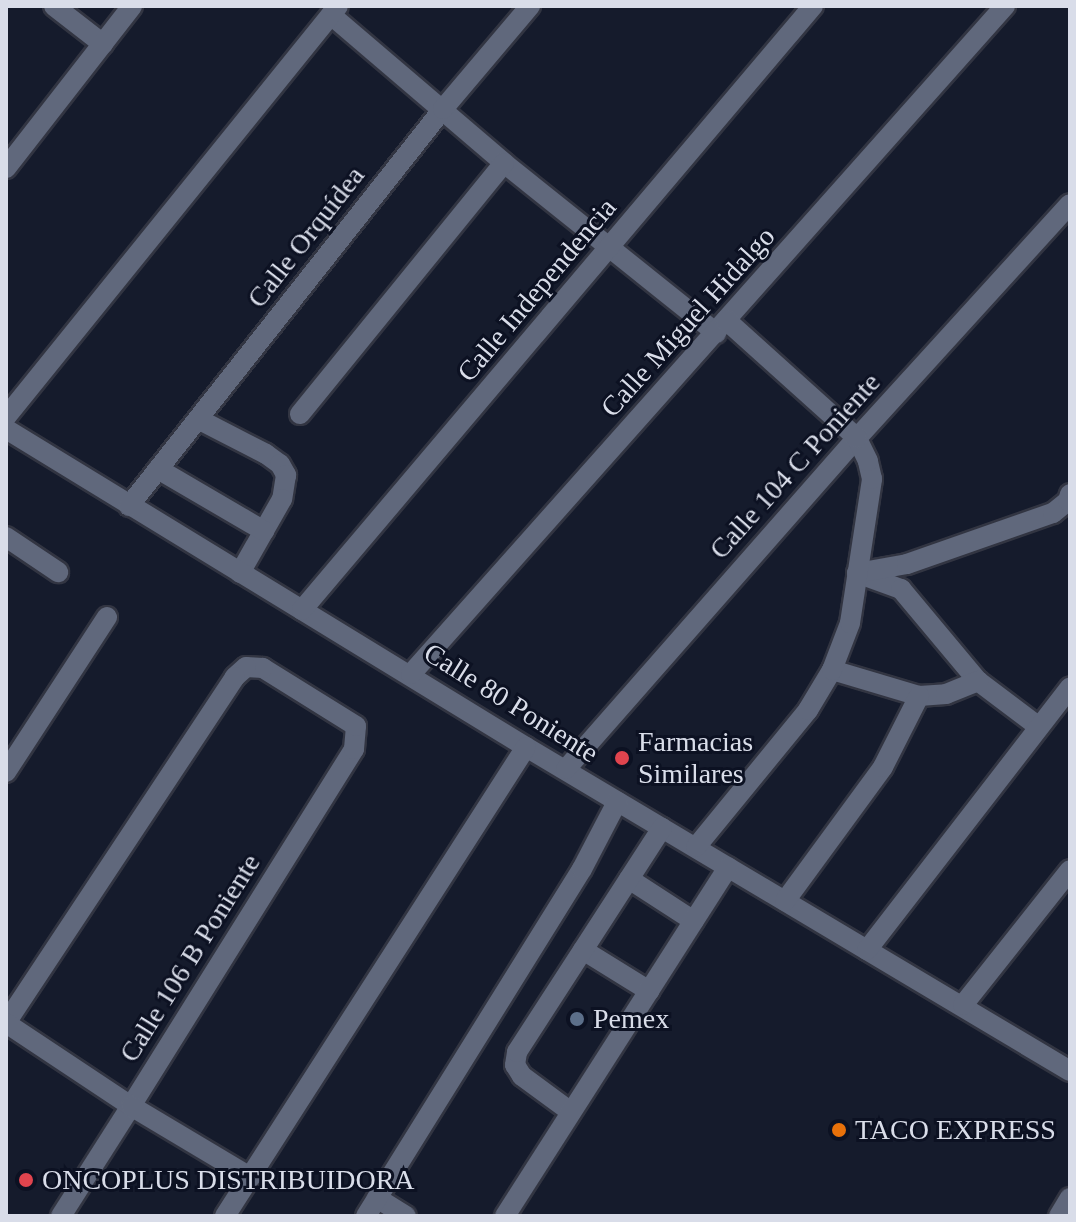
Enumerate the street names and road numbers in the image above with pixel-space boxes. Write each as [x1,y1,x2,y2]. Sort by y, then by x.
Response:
street label: Calle Orquídea [240,160,372,314]
street label: Calle Independencia [450,191,624,389]
street label: Calle Miguel Hidalgo [594,220,782,424]
street label: Calle 104 C Poniente [703,366,887,566]
street label: Calle 80 Poniente [418,636,604,770]
street label: Calle 106 B Poniente [112,848,268,1068]

